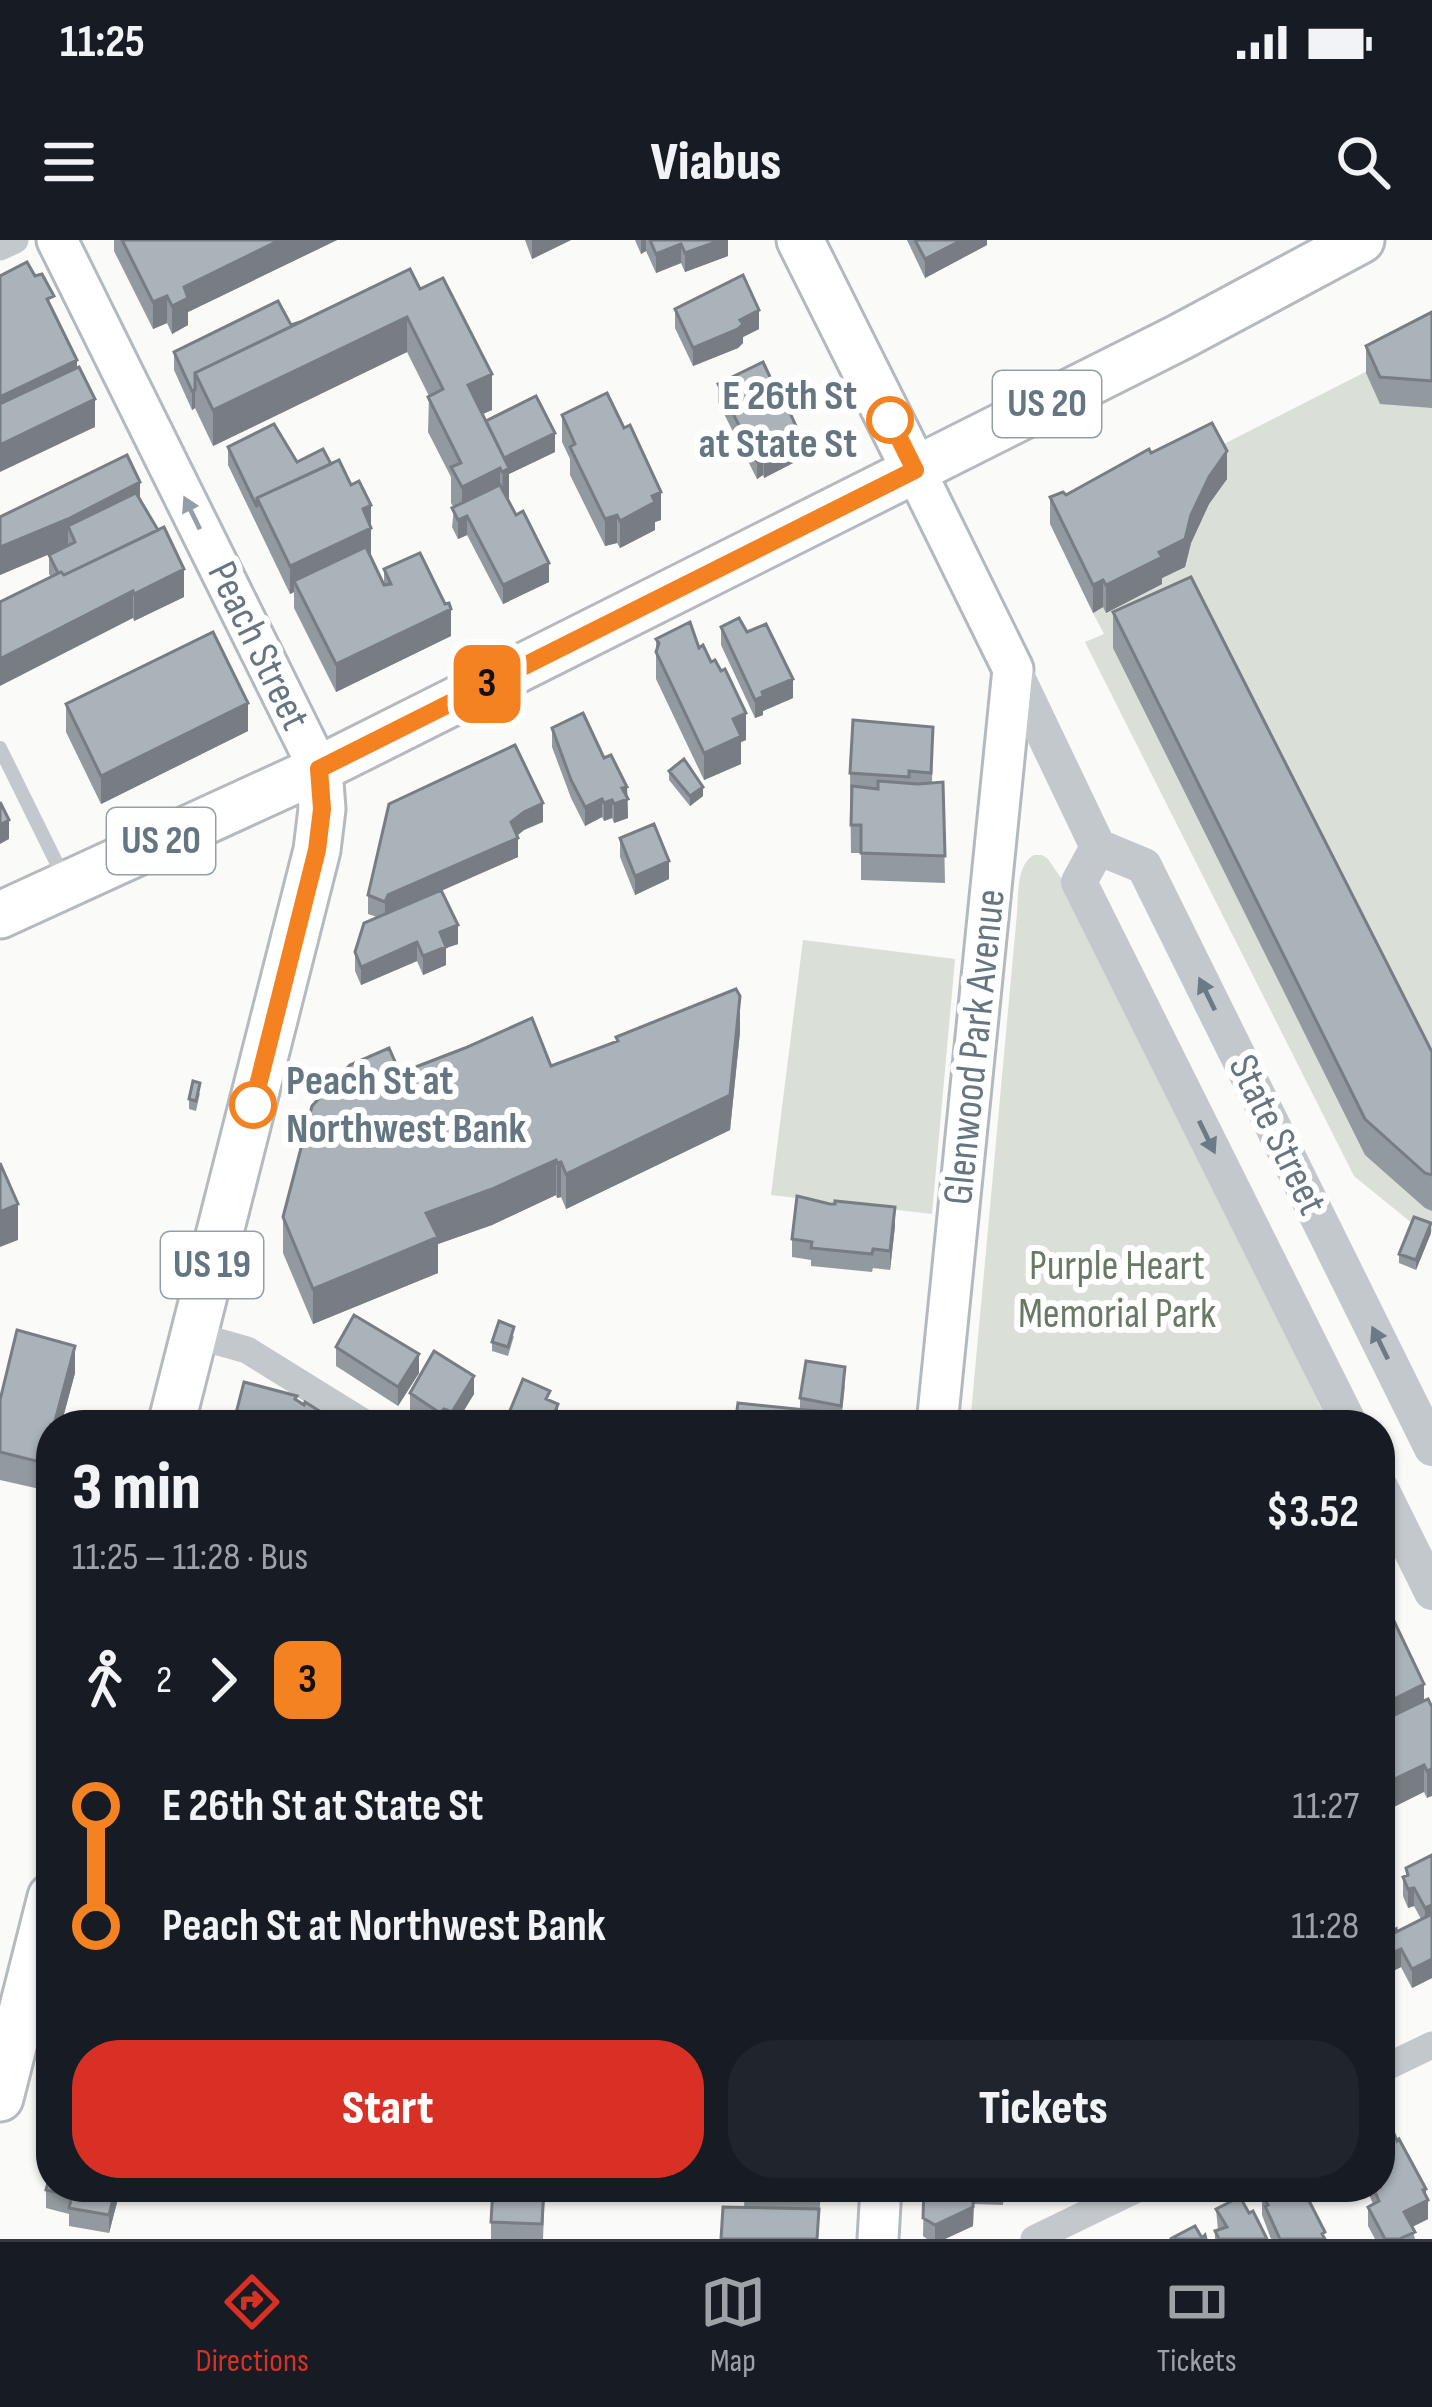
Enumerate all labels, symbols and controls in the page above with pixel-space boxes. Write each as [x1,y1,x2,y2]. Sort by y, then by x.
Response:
text: 11:25 [60,15,145,70]
icon: menu [36,129,102,195]
icon: search [1330,129,1396,195]
text: Viabus [651,130,781,195]
place label: E 26th St at State St [699,371,857,470]
road number: US 20 [993,371,1101,437]
marker: E 26th St at State St [868,398,912,442]
one-way arrow [182,495,202,530]
street label: Peach Street [195,554,321,738]
line badge: 3 [448,645,526,723]
text: 3 [478,658,496,709]
road number: US 20 [107,808,215,874]
street label: Glenwood Park Avenue [933,887,1017,1207]
one-way arrow [1197,976,1217,1011]
street label: State Street [1217,1047,1337,1223]
place label: Peach St at Northwest Bank [286,1056,526,1155]
marker: Peach St at Northwest Bank [231,1083,275,1127]
one-way arrow [1197,1120,1217,1155]
road number: US 19 [161,1232,263,1298]
park label: Purple Heart Memorial Park [1018,1241,1216,1340]
one-way arrow [1370,1326,1390,1361]
text: 3 min [72,1449,201,1528]
text: $3.52 [1266,1485,1359,1540]
text: 11:25 – 11:28 · Bus [72,1534,308,1581]
icon: walk [72,1647,138,1713]
icon: forward [190,1647,256,1713]
text: 3 [298,1654,317,1705]
text: 2 [156,1657,172,1704]
text: E 26th St at State St [162,1779,483,1834]
text: 11:27 [1293,1783,1359,1830]
text: Peach St at Northwest Bank [162,1899,606,1954]
text: 11:28 [1291,1903,1359,1950]
button: Start [72,2040,704,2178]
button: Tickets [728,2040,1359,2178]
tab: Directions [195,2269,309,2381]
tab: Map [700,2269,766,2381]
tab: Tickets [1157,2269,1237,2381]

